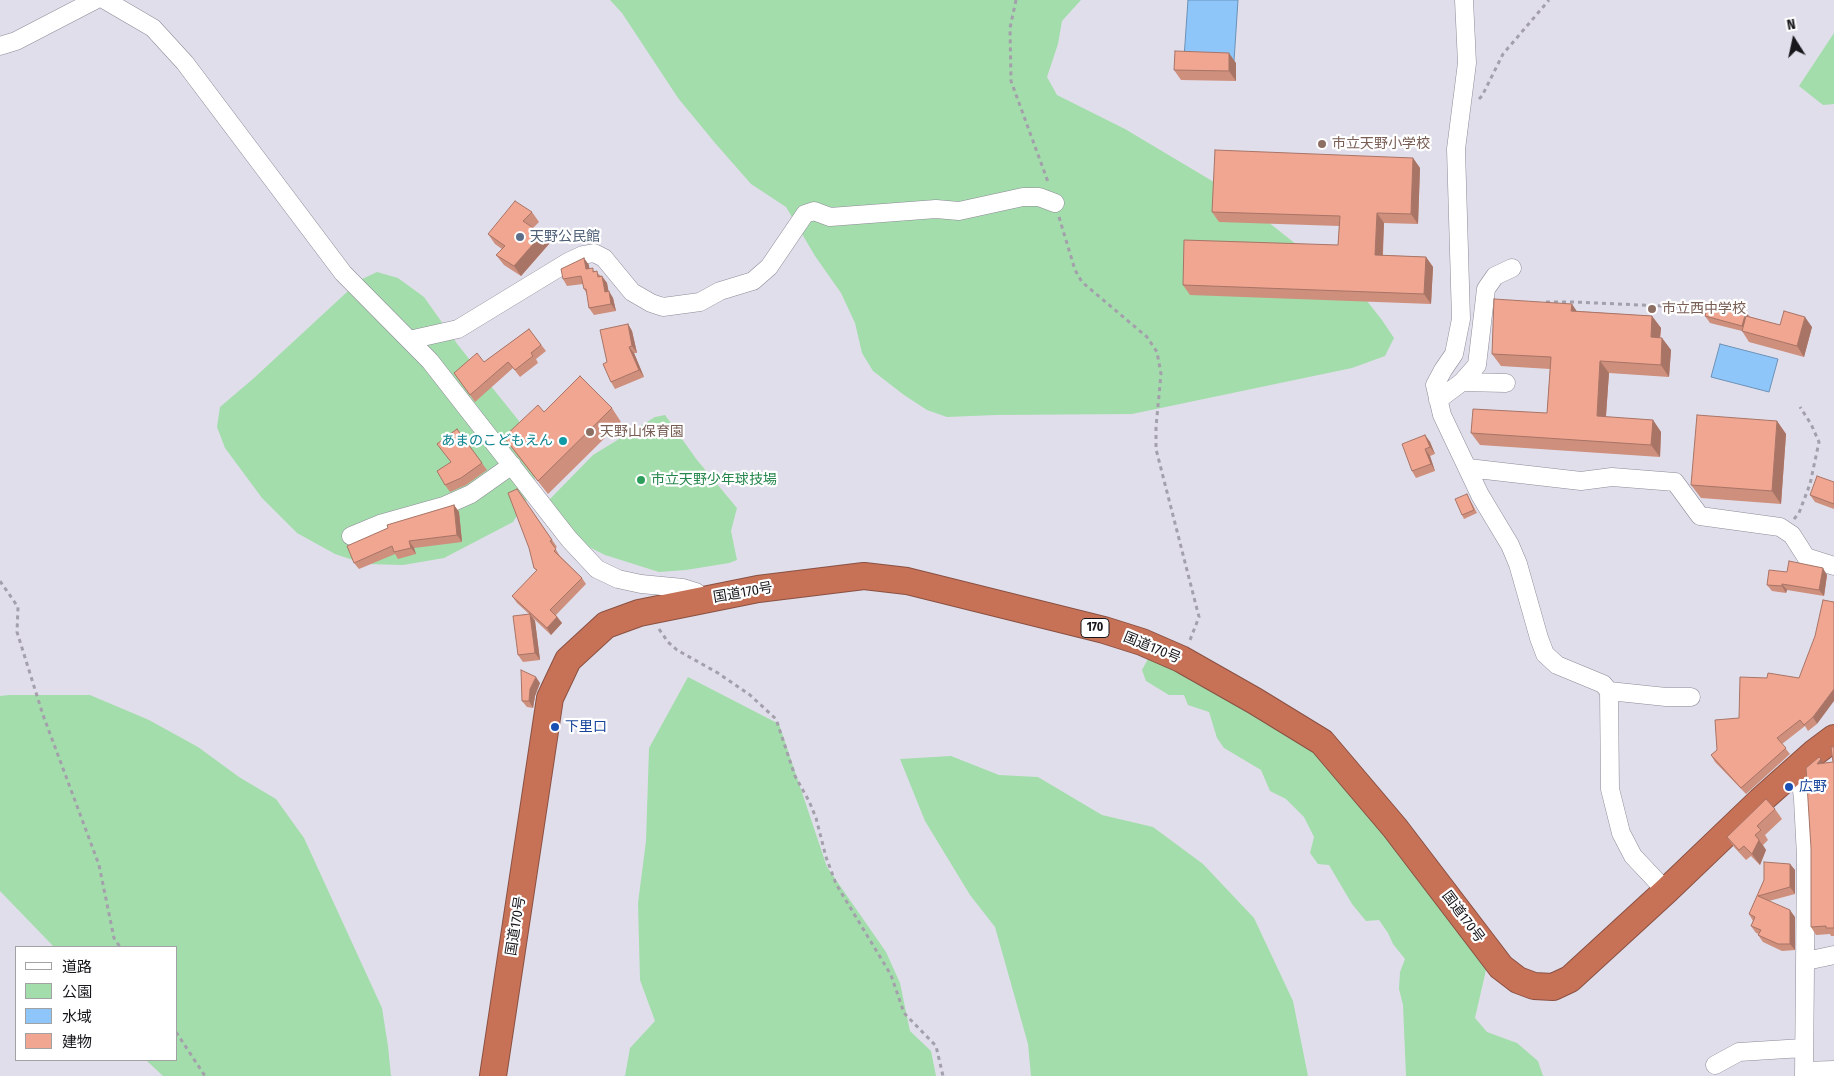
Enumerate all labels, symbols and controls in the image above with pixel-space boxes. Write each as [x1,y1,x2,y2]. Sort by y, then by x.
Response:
north arrow [1769,15,1819,65]
text: N [1786,16,1797,34]
place label: 市立天野小学校 [1332,136,1430,152]
marker: 市立天野小学校 [1316,138,1328,150]
place label: 天野公民館 [530,229,600,245]
marker: 天野公民館 [514,231,526,243]
place label: 市立西中学校 [1662,301,1746,317]
marker: 市立西中学校 [1646,303,1658,315]
place label: 天野山保育園 [600,424,684,440]
marker: 天野山保育園 [584,426,596,438]
place label: あまのこどもえん [441,433,553,449]
marker: あまのこどもえん [557,435,569,447]
place label: 市立天野少年球技場 [651,472,777,488]
marker: 市立天野少年球技場 [635,474,647,486]
street label: 国道170号 [712,579,774,607]
road number: 170 [1081,618,1109,638]
street label: 国道170号 [1121,629,1183,667]
place label: 下里口 [565,719,607,735]
marker: 下里口 [549,721,561,733]
place label: 広野 [1799,779,1827,795]
marker: 広野 [1783,781,1795,793]
street label: 国道170号 [1438,888,1488,946]
street label: 国道170号 [503,895,529,957]
legend [15,946,178,1061]
text: 道路 [62,958,92,976]
text: 公園 [62,983,92,1001]
text: 水域 [62,1008,92,1026]
text: 建物 [62,1033,92,1051]

